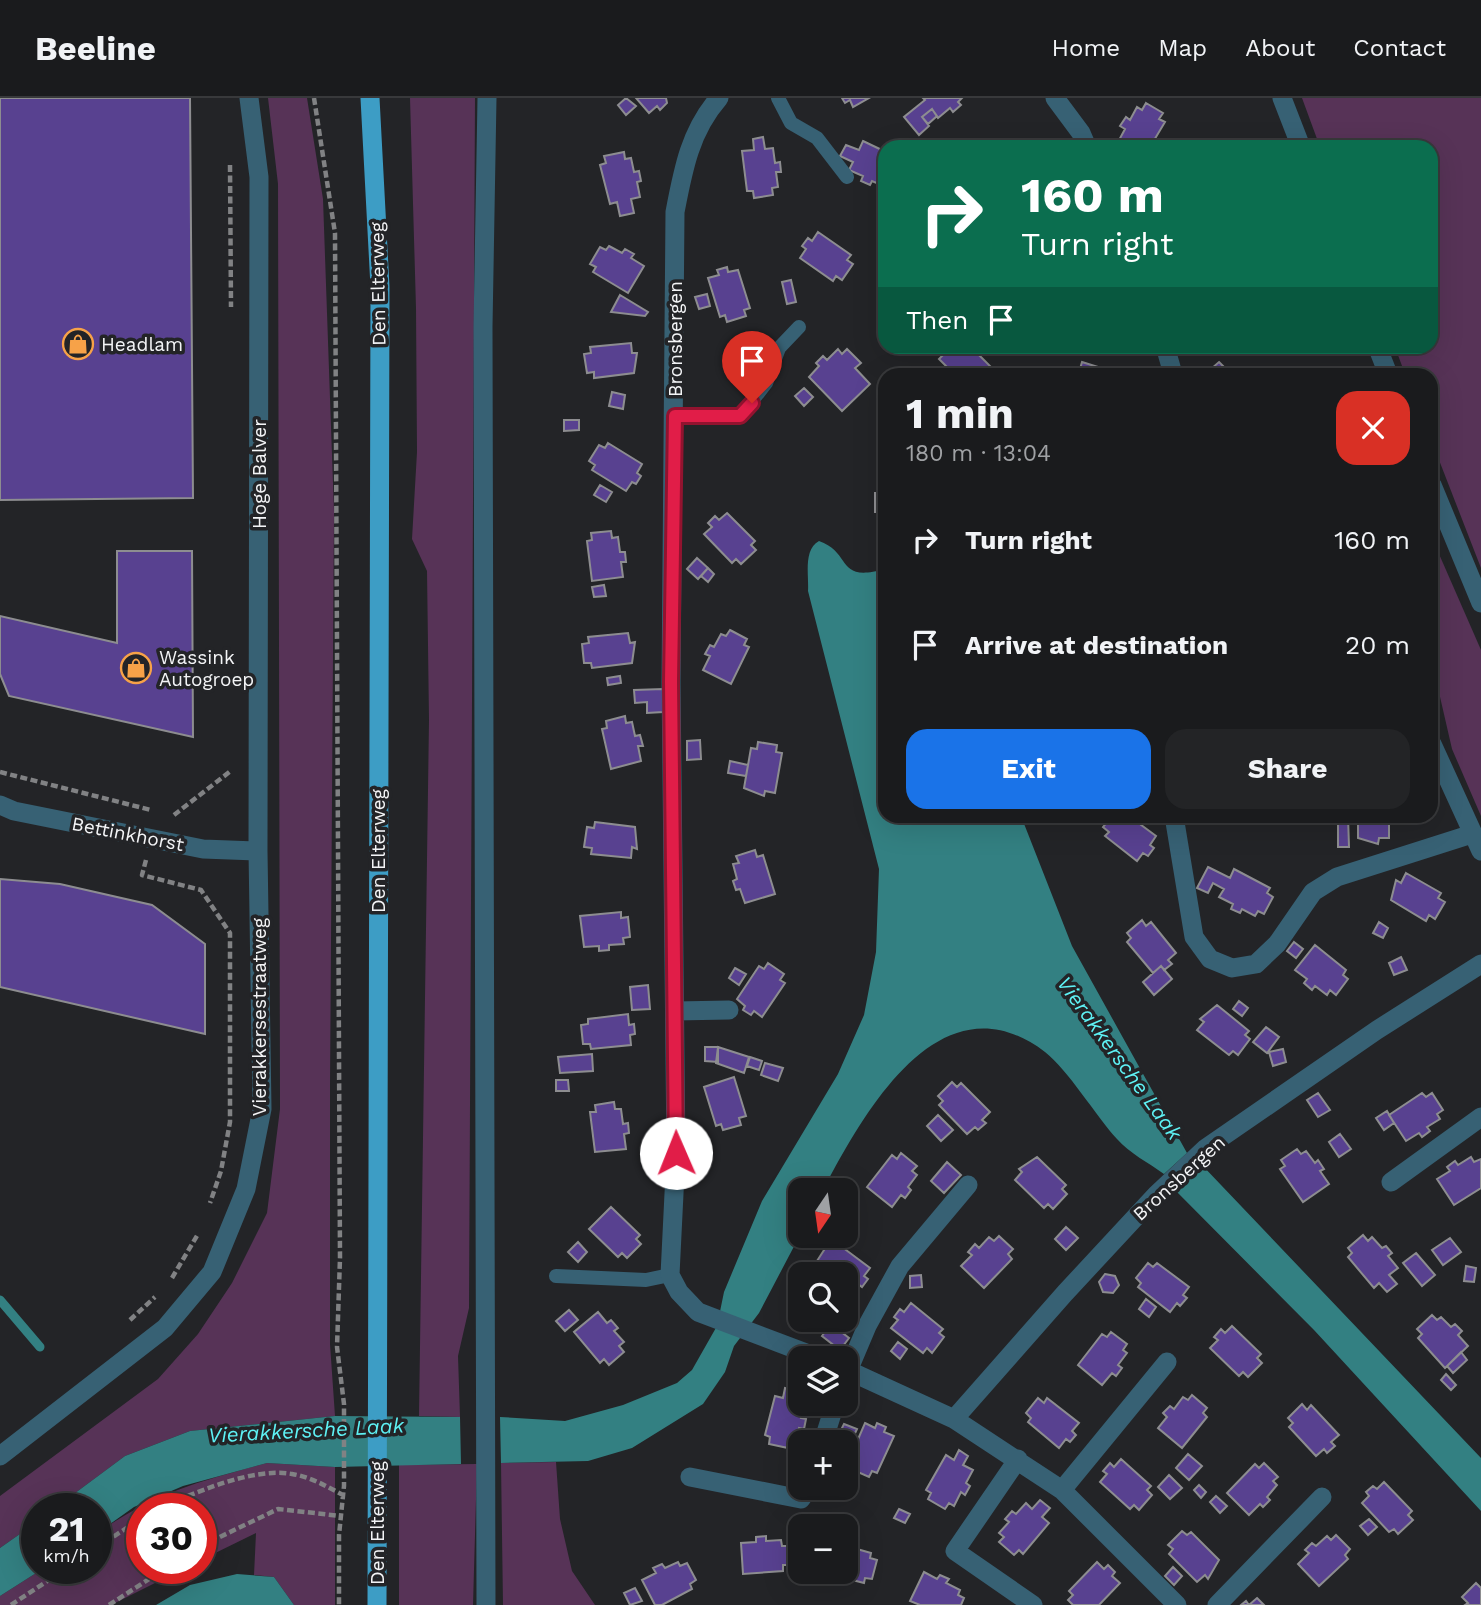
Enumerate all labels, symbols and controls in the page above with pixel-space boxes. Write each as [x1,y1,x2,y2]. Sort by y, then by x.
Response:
text: Beeline [35,29,156,68]
text: Home [1052,34,1120,62]
text: Map [1158,34,1207,62]
text: About [1245,34,1315,62]
text: Contact [1353,34,1446,62]
text: 160 m [1021,166,1164,224]
icon: right [906,168,997,259]
street label: Den Elterweg [365,221,391,346]
text: Turn right [1021,225,1173,263]
street label: Bronsbergen [664,281,687,397]
icon: arrive [982,301,1020,339]
text: Then [906,305,968,335]
shop icon: Headlam [61,327,95,361]
pin [722,331,782,403]
place label: Headlam [101,333,183,356]
icon: arrive [733,342,771,380]
text: 1 min [906,389,1014,438]
button: close [1336,391,1410,465]
street label: Hoge Balver [248,419,271,529]
text: 180 m · 13:04 [906,440,1051,467]
icon: right [906,521,944,559]
text: Turn right [965,525,1092,555]
text: 160 m [1334,525,1410,555]
icon: arrive [906,626,944,664]
text: Arrive at destination [965,630,1228,660]
text: 20 m [1345,630,1410,660]
place label: Wassink Autogroep [159,646,254,691]
shop icon: Wassink Autogroep [119,651,153,685]
button: Exit [906,729,1151,809]
button: Share [1165,729,1410,809]
street label: Den Elterweg [367,788,390,913]
street label: Bettinkhorst [70,812,186,856]
street label: Vierakkersestraatweg [248,917,271,1116]
water label: Vierakkersche Laak [1052,971,1188,1145]
position arrow [639,1116,713,1190]
street label: Bronsbergen [1128,1131,1230,1225]
north arrow [788,1178,858,1248]
map controls [788,1178,858,1584]
button: search [788,1262,858,1332]
button: layers [788,1346,858,1416]
water label: Vierakkersche Laak [207,1412,405,1448]
button: + [788,1430,858,1500]
street label: Den Elterweg [366,1460,389,1585]
speed limit sign: 30 [126,1493,217,1584]
text: 21 [49,1508,84,1550]
button: − [788,1514,858,1584]
text: km/h [43,1545,90,1566]

